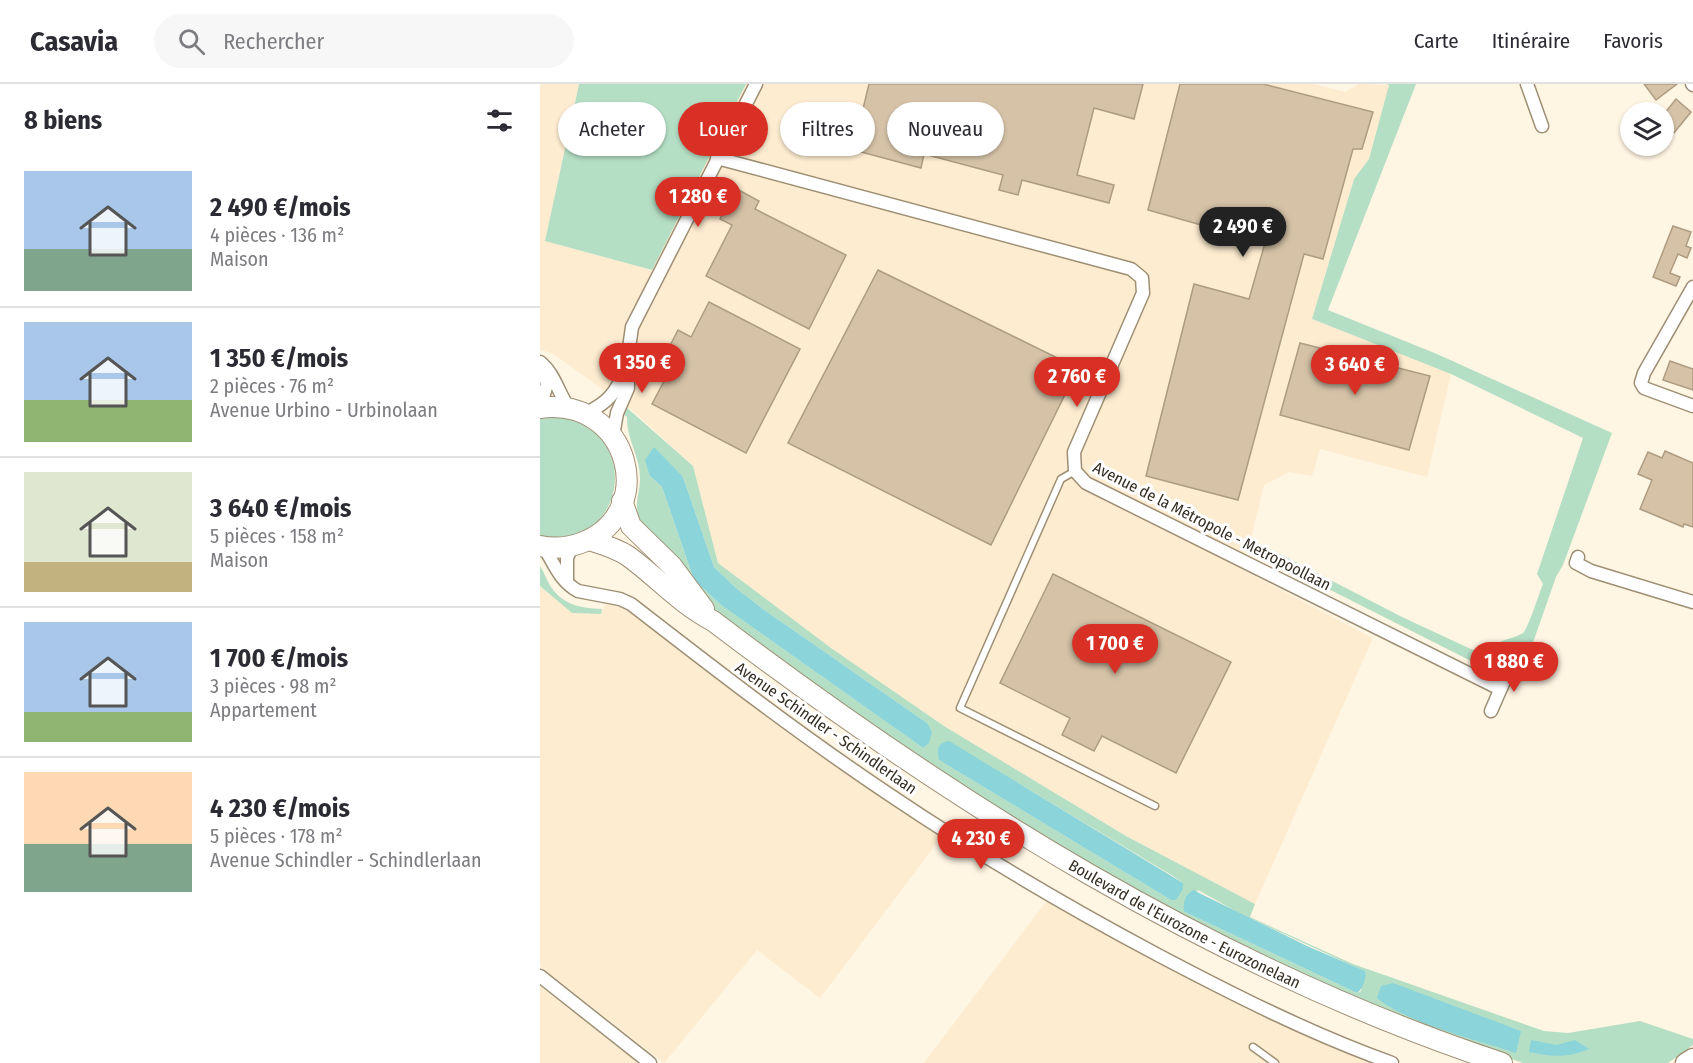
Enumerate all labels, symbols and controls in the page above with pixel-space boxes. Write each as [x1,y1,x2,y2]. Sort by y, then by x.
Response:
search box [154,14,574,68]
text: Casavia [30,25,118,58]
icon: search [175,25,208,58]
text: Rechercher [223,28,324,55]
text: Carte [1414,28,1459,54]
text: Itinéraire [1492,28,1570,54]
text: Favoris [1603,28,1663,54]
chip: Acheter [558,102,666,156]
chip: Louer [678,102,768,156]
chip: Filtres [780,102,875,156]
chip: Nouveau [887,102,1004,156]
map controls [1620,102,1674,156]
button: layers [1620,102,1674,156]
icon: filters [483,104,516,137]
text: 8 biens [24,105,102,136]
pin: 1 280 € [643,177,753,228]
text: 1 280 € [669,184,727,208]
text: 2 490 €/mois [210,192,351,223]
icon: home [72,195,144,267]
pin: 2 490 € [1188,207,1298,258]
text: 2 490 € [1213,214,1273,238]
text: 4 pièces · 136 m² [210,223,344,247]
text: Maison [210,247,269,271]
text: 1 350 €/mois [210,343,348,374]
pin: 1 350 € [587,343,697,394]
pin: 3 640 € [1300,345,1410,396]
icon: home [72,346,144,418]
text: 1 350 € [613,350,671,374]
text: 3 640 € [1325,352,1385,376]
pin: 2 760 € [1022,357,1132,408]
text: 2 760 € [1048,364,1106,388]
text: 2 pièces · 76 m² [210,374,334,398]
text: Avenue Urbino - Urbinolaan [210,398,438,422]
street label: Avenue de la Métropole - Metropoollaan [1090,458,1334,594]
text: 3 640 €/mois [210,493,351,524]
icon: home [72,496,144,568]
text: 5 pièces · 158 m² [210,524,344,548]
text: Maison [210,548,269,572]
pin: 1 700 € [1060,624,1170,675]
text: 1 700 € [1086,631,1144,655]
pin: 1 880 € [1459,642,1569,693]
text: 1 700 €/mois [210,643,348,674]
icon: home [72,646,144,718]
text: 1 880 € [1484,649,1544,673]
street label: Avenue Schindler - Schindlerlaan [732,658,920,798]
text: 3 pièces · 98 m² [210,674,336,698]
text: Appartement [210,698,317,722]
text: 4 230 €/mois [210,793,350,824]
icon: home [72,796,144,868]
pin: 4 230 € [926,819,1036,870]
text: 5 pièces · 178 m² [210,824,342,848]
text: 4 230 € [952,826,1010,850]
text: Avenue Schindler - Schindlerlaan [210,848,482,872]
street label: Boulevard de l'Eurozone - Eurozonelaan [1066,855,1304,992]

